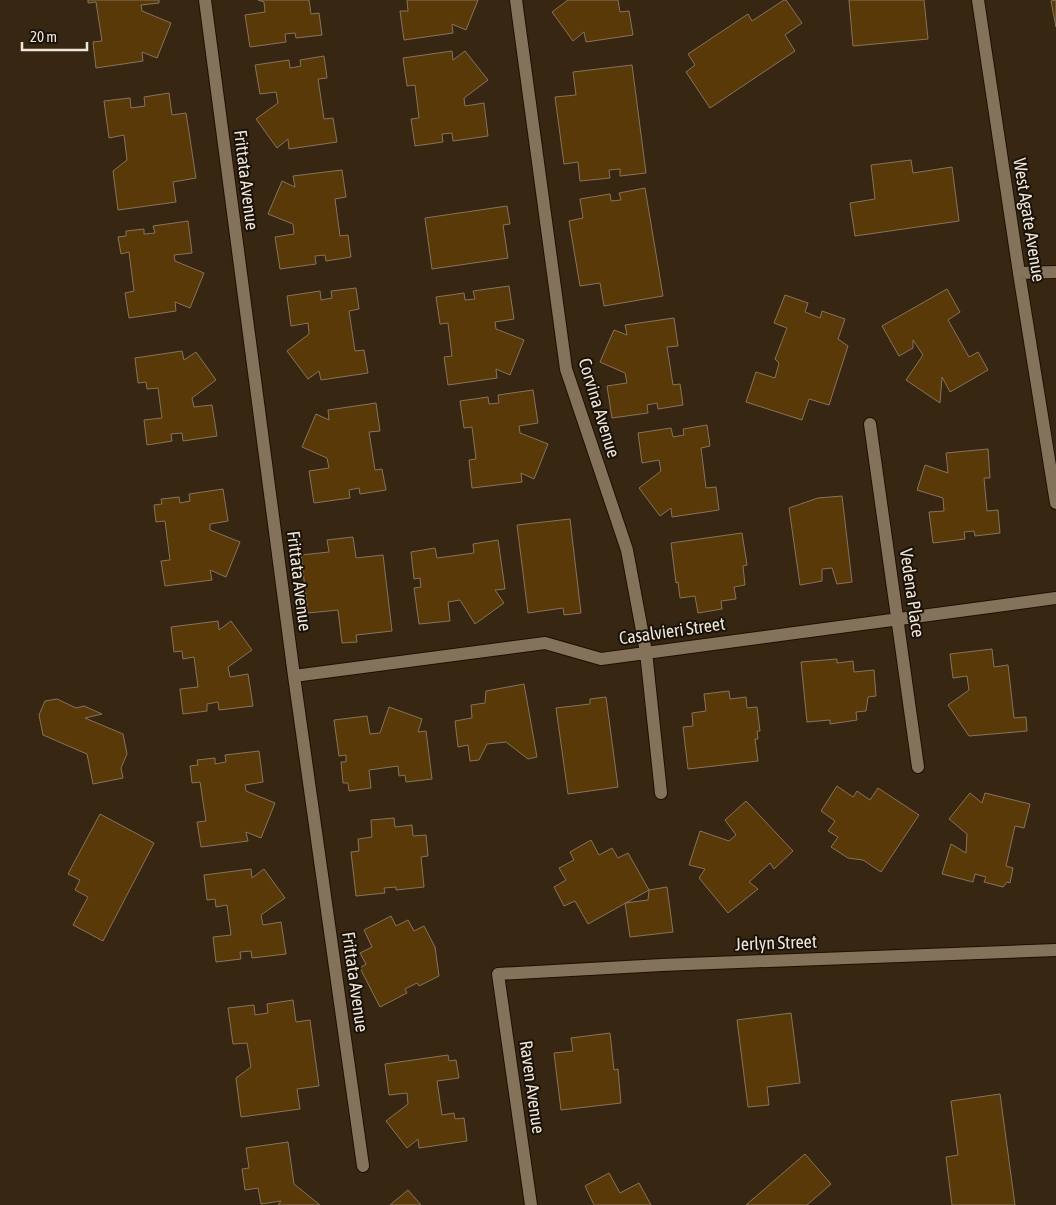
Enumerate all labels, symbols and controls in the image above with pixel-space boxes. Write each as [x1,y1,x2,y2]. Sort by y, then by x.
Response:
scale bar [22,20,88,52]
text: 20 m [30,28,57,45]
street label: Frittata Avenue [230,129,263,231]
street label: West Agate Avenue [1009,157,1050,283]
street label: Corvina Avenue [574,356,625,460]
street label: Frittata Avenue [283,530,316,632]
street label: Vedena Place [896,547,929,639]
street label: Casalvieri Street [618,613,726,648]
street label: Frittata Avenue [338,930,373,1033]
street label: Jerlyn Street [735,931,817,954]
street label: Raven Avenue [516,1039,549,1135]

